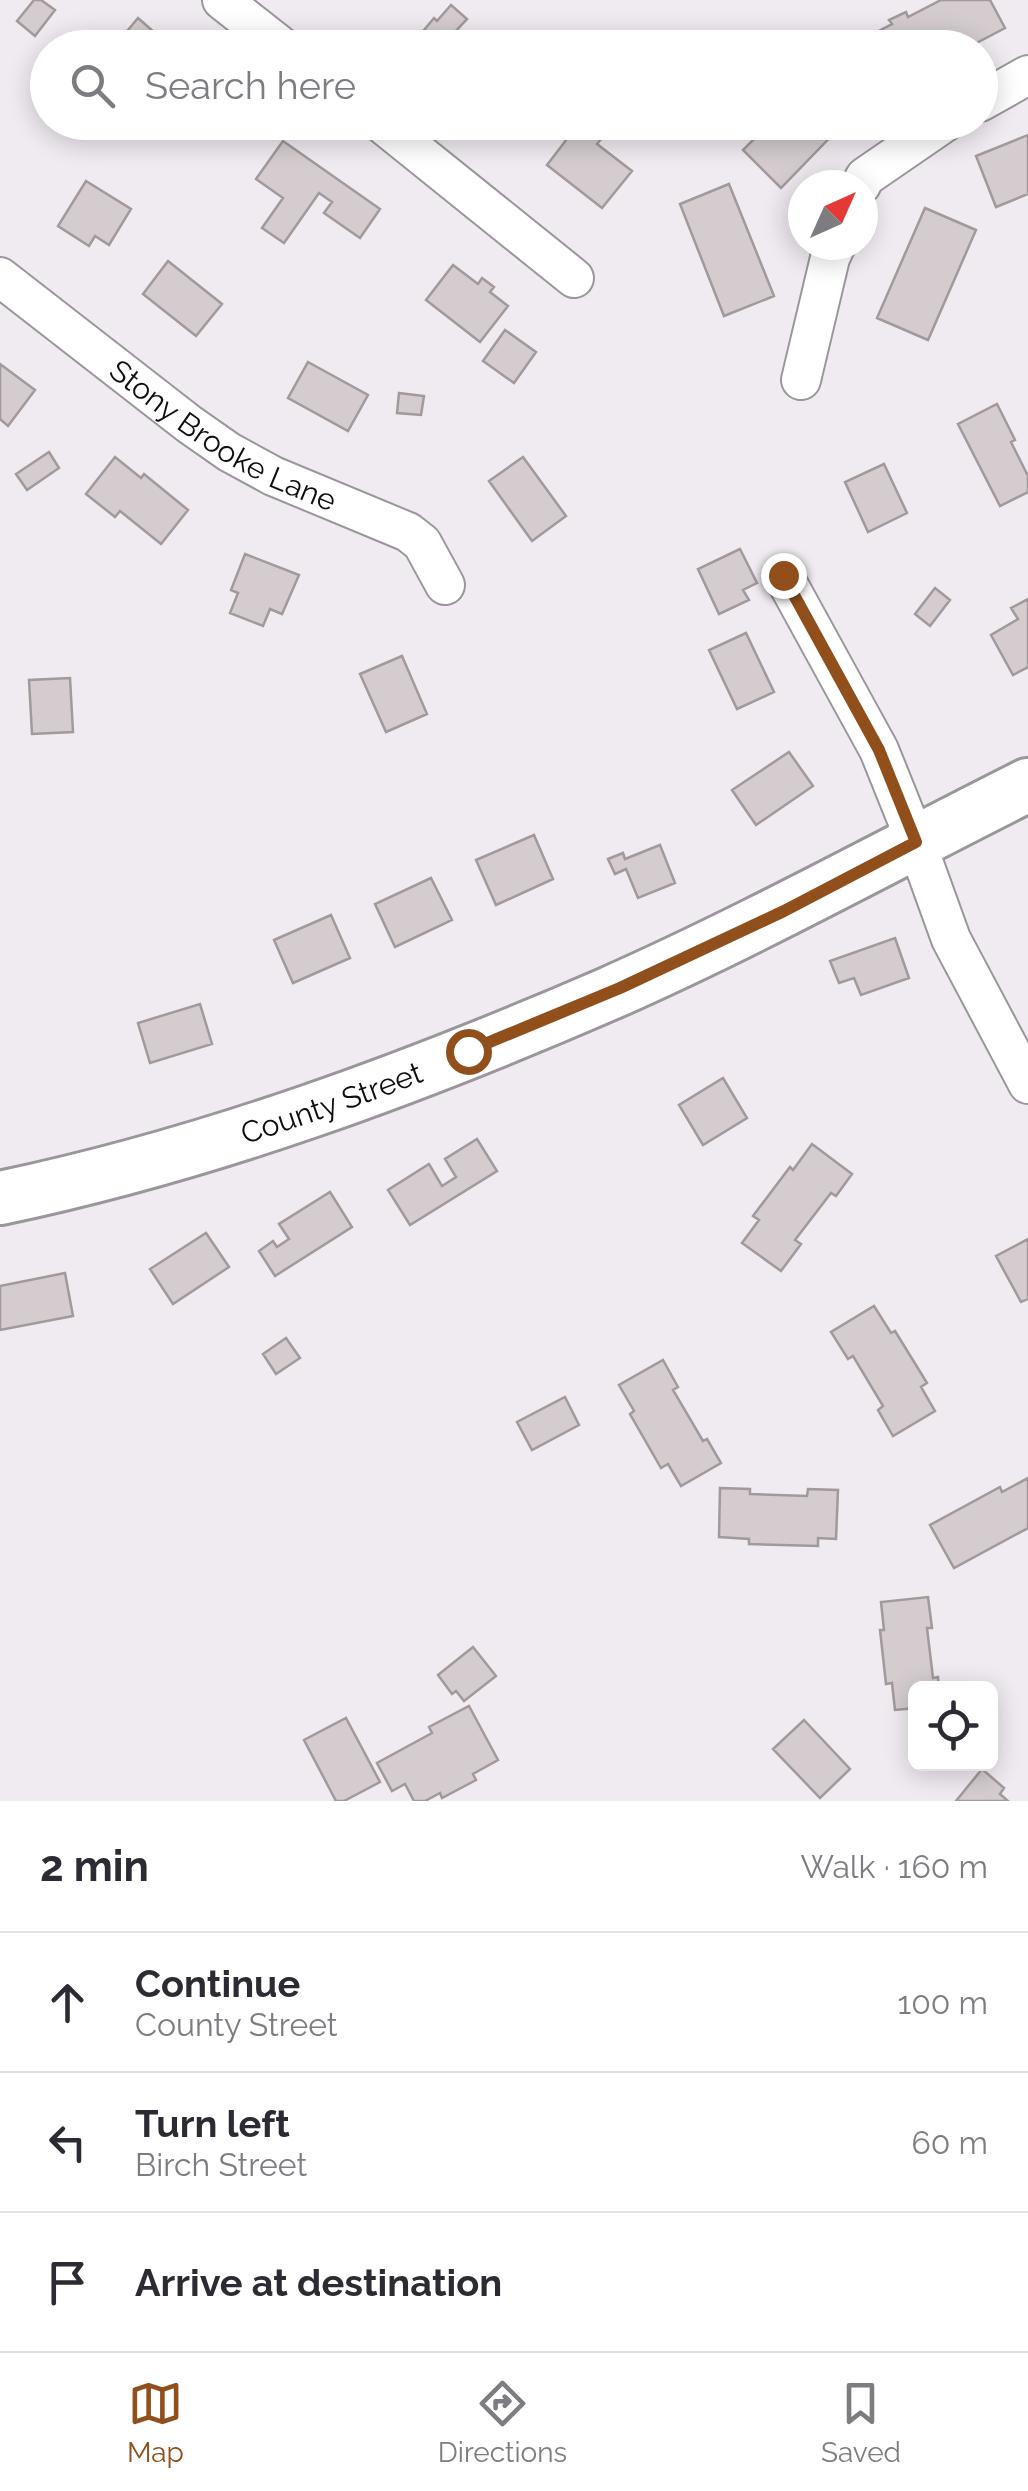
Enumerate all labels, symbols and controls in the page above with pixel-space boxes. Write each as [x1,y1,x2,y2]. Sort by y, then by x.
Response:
search box [30,30,998,140]
icon: search [65,58,120,113]
text: Search here [145,63,356,108]
north arrow [788,170,878,260]
street label: Stony Brooke Lane [103,352,342,518]
route end [761,553,807,599]
route start [446,1029,492,1075]
street label: County Street [236,1054,427,1151]
map controls [908,1681,998,1771]
button: locate [908,1681,998,1771]
text: 2 min [40,1842,149,1891]
text: Walk · 160 m [801,1848,988,1885]
text: Continue [135,1961,300,2006]
icon: ahead [40,1975,95,2030]
text: 100 m [898,1984,988,2021]
text: County Street [135,2006,338,2043]
text: Turn left [135,2101,290,2146]
icon: left [40,2115,95,2170]
text: 60 m [912,2124,988,2161]
text: Birch Street [135,2146,307,2183]
icon: arrive [40,2255,95,2310]
text: Arrive at destination [135,2260,502,2305]
tab: Map [127,2376,184,2469]
tab: Directions [438,2376,567,2469]
tab: Saved [821,2376,901,2469]

